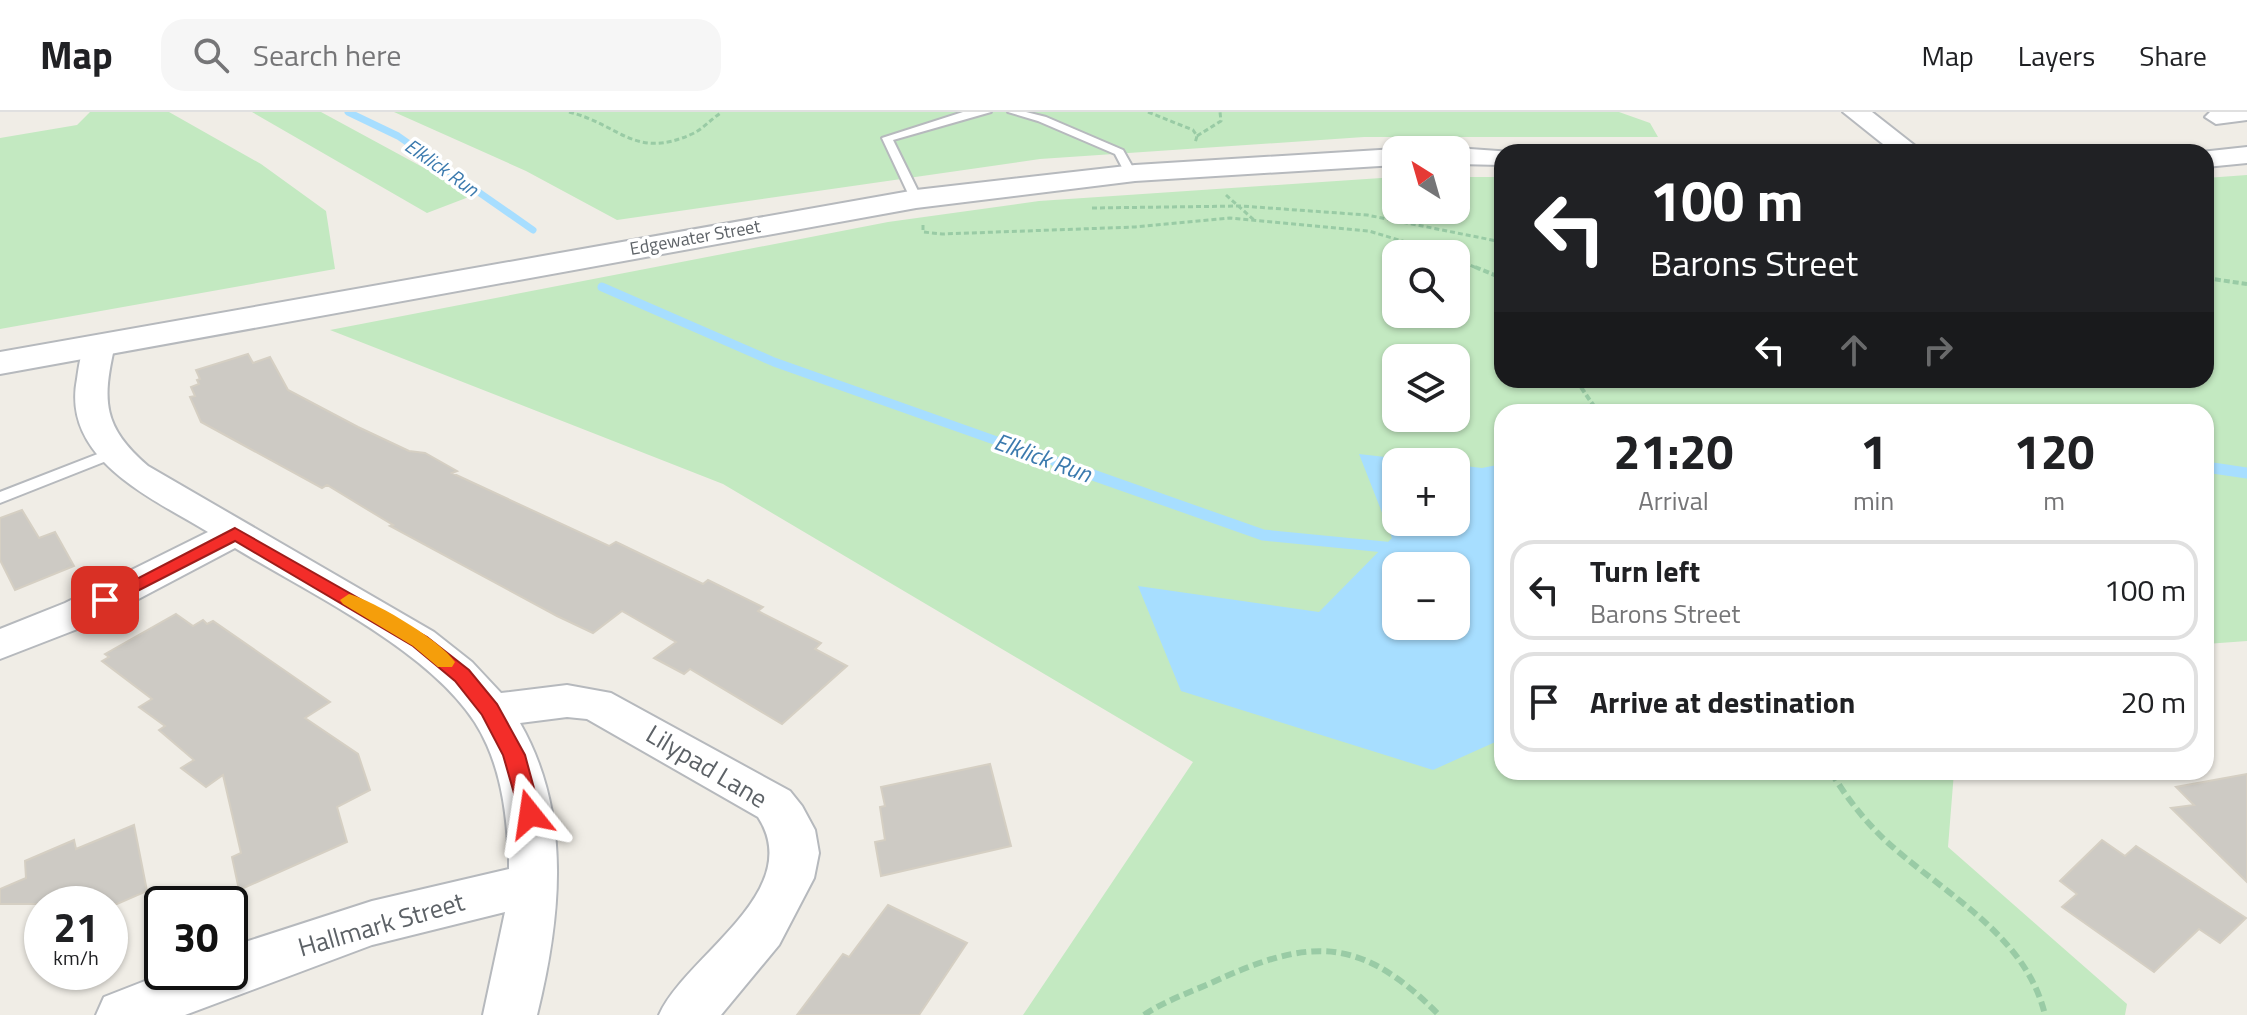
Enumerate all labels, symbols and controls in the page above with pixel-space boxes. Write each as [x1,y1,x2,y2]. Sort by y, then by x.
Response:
search box [161,19,721,91]
text: Map [40,26,113,84]
text: Search here [253,32,402,78]
icon: search [189,33,233,77]
text: Map [1921,34,1974,77]
text: Layers [2018,34,2095,77]
text: Share [2139,34,2207,77]
water label: Elklick Run [399,130,486,204]
north arrow [1382,136,1470,224]
map controls [1382,136,1470,640]
text: 100 m [1650,158,1803,243]
icon: left [1518,176,1622,280]
street label: Edgewater Street [628,212,763,262]
text: Barons Street [1650,235,1858,290]
button: search [1382,240,1470,328]
icon: left [1748,328,1792,372]
icon: ahead [1832,328,1876,372]
icon: right [1916,328,1960,372]
button: layers [1382,344,1470,432]
text: 21:20 [1614,415,1733,488]
text: 1 [1860,415,1887,488]
text: 120 [2014,415,2094,488]
water label: Elklick Run [989,423,1098,492]
button: + [1382,448,1470,536]
text: Arrival [1638,481,1709,520]
text: min [1853,481,1894,520]
text: m [2043,481,2065,520]
text: Turn left [1590,548,1700,594]
button: − [1382,552,1470,640]
pin [71,566,139,634]
text: 100 m [2104,567,2186,613]
icon: left [1522,568,1566,612]
icon: arrive [83,578,127,622]
text: Barons Street [1590,594,1740,633]
text: Arrive at destination [1590,679,1855,725]
text: 20 m [2121,679,2186,725]
icon: arrive [1522,680,1566,724]
street label: Lilypad Lane [639,714,775,818]
position arrow [488,772,572,856]
street label: Hallmark Street [293,882,469,966]
speed limit sign: 30 [144,886,248,990]
text: 21 [54,897,98,958]
text: km/h [53,942,99,973]

